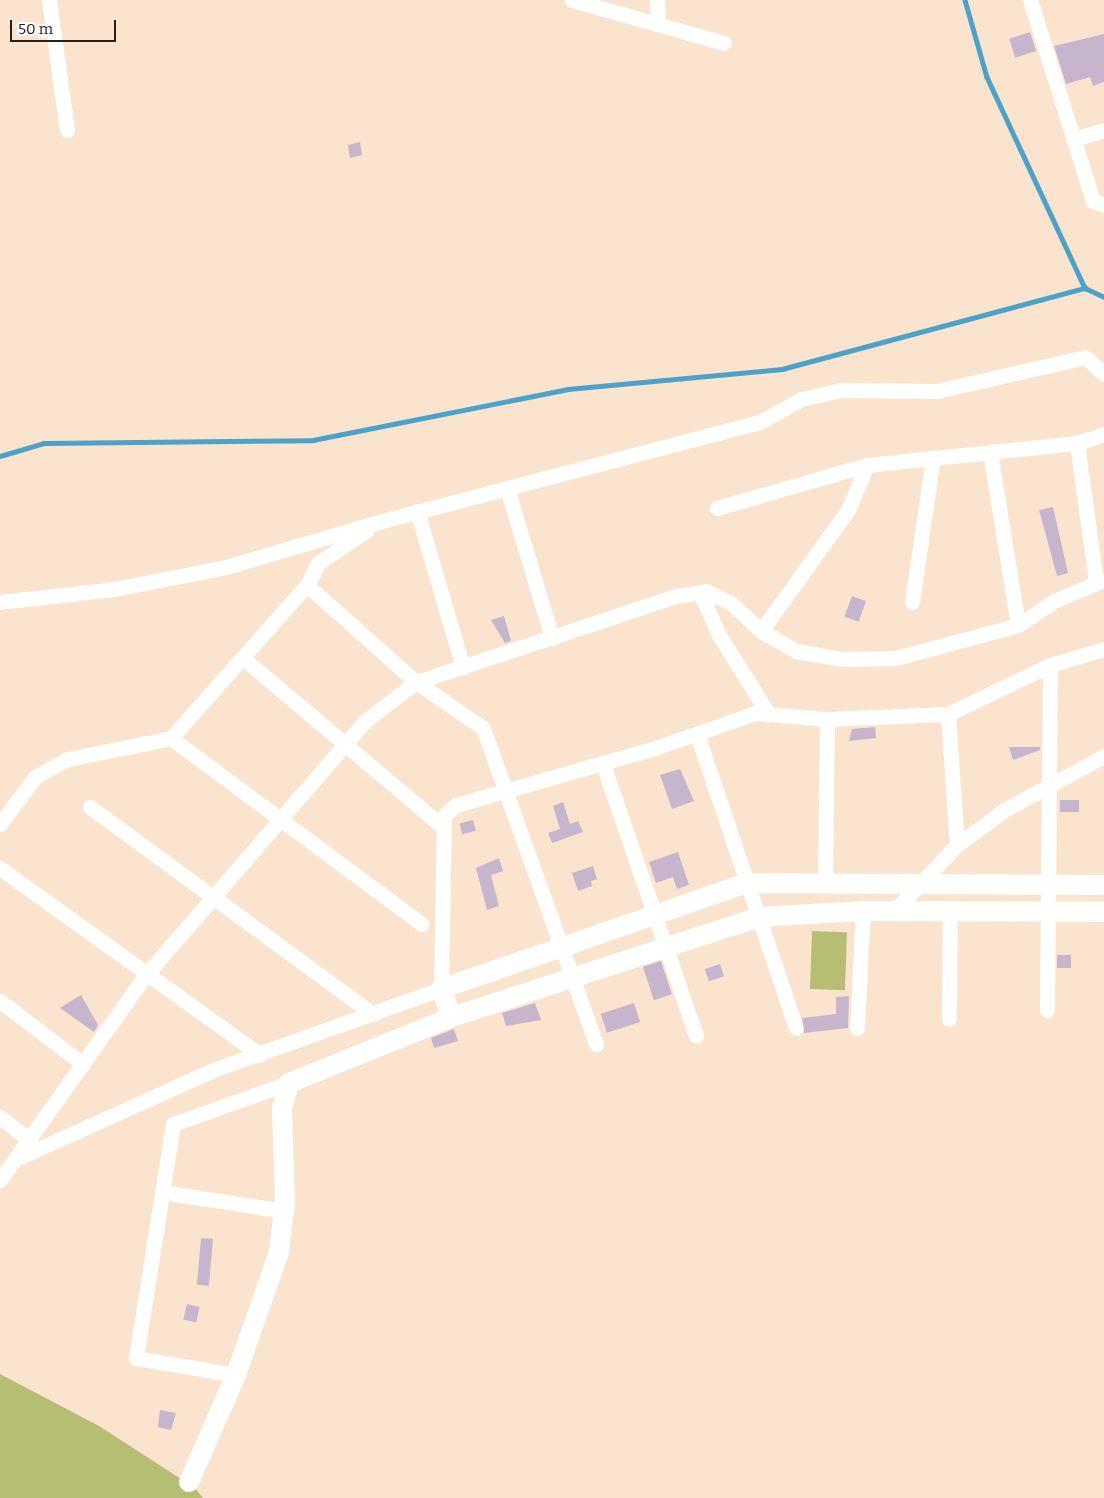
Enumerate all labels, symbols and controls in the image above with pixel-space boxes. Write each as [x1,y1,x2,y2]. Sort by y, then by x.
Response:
scale bar [12,10,119,42]
text: 50 m [18,20,53,38]

